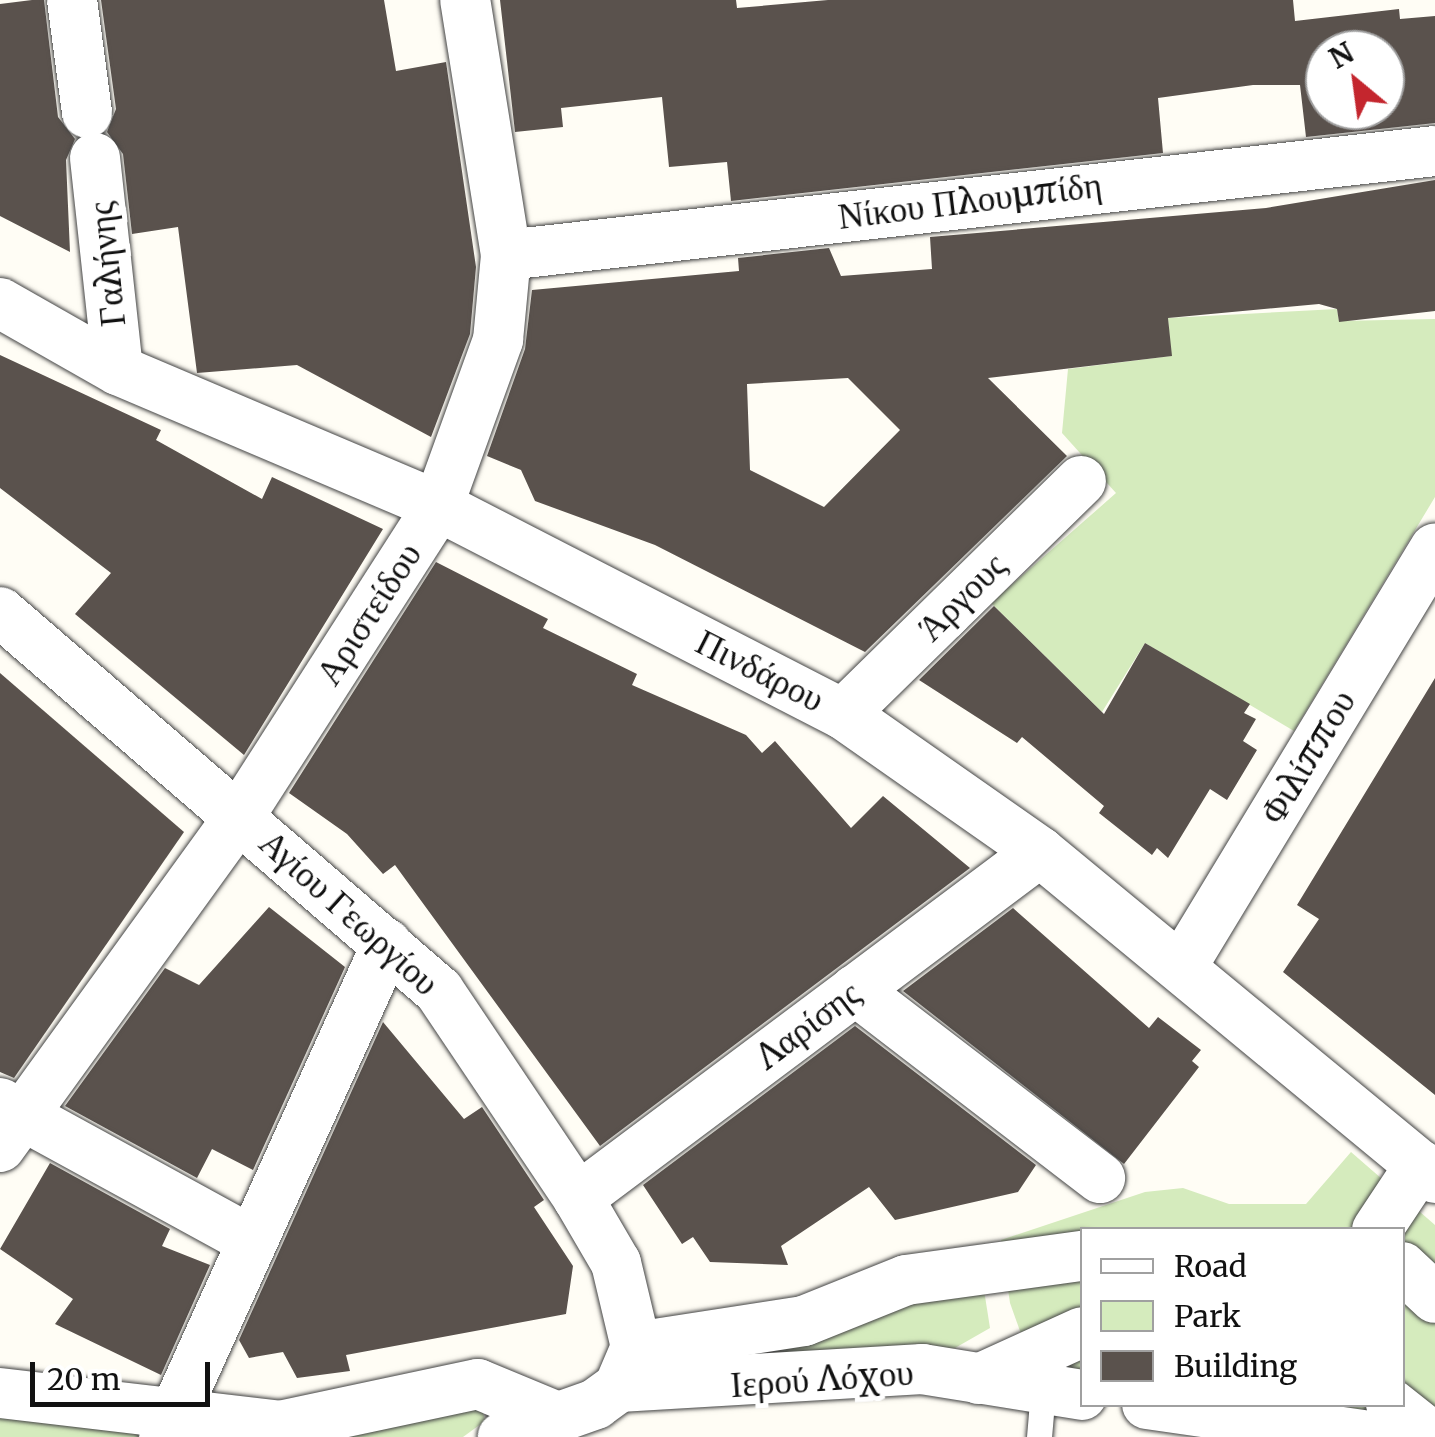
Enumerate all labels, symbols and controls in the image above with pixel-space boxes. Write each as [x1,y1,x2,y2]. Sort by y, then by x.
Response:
north arrow [1305,30,1405,130]
text: N [1323,34,1360,77]
street label: Νίκου Πλουμπίδη [836,164,1104,238]
street label: Γαλήνης [80,200,134,328]
street label: Αριστείδου [308,535,430,693]
street label: Άργους [909,544,1015,650]
street label: Πινδάρου [689,621,831,721]
street label: Φιλίππου [1252,683,1364,831]
street label: Αγίου Γεωργίου [251,822,447,1004]
street label: Λαρίσης [748,972,868,1078]
legend [1080,1227,1405,1407]
text: Road [1174,1247,1247,1285]
text: Park [1174,1297,1241,1335]
scale bar [35,1342,215,1404]
text: Building [1174,1347,1297,1385]
street label: Ιερού Λόχου [729,1352,915,1406]
text: 20 m [47,1360,120,1398]

